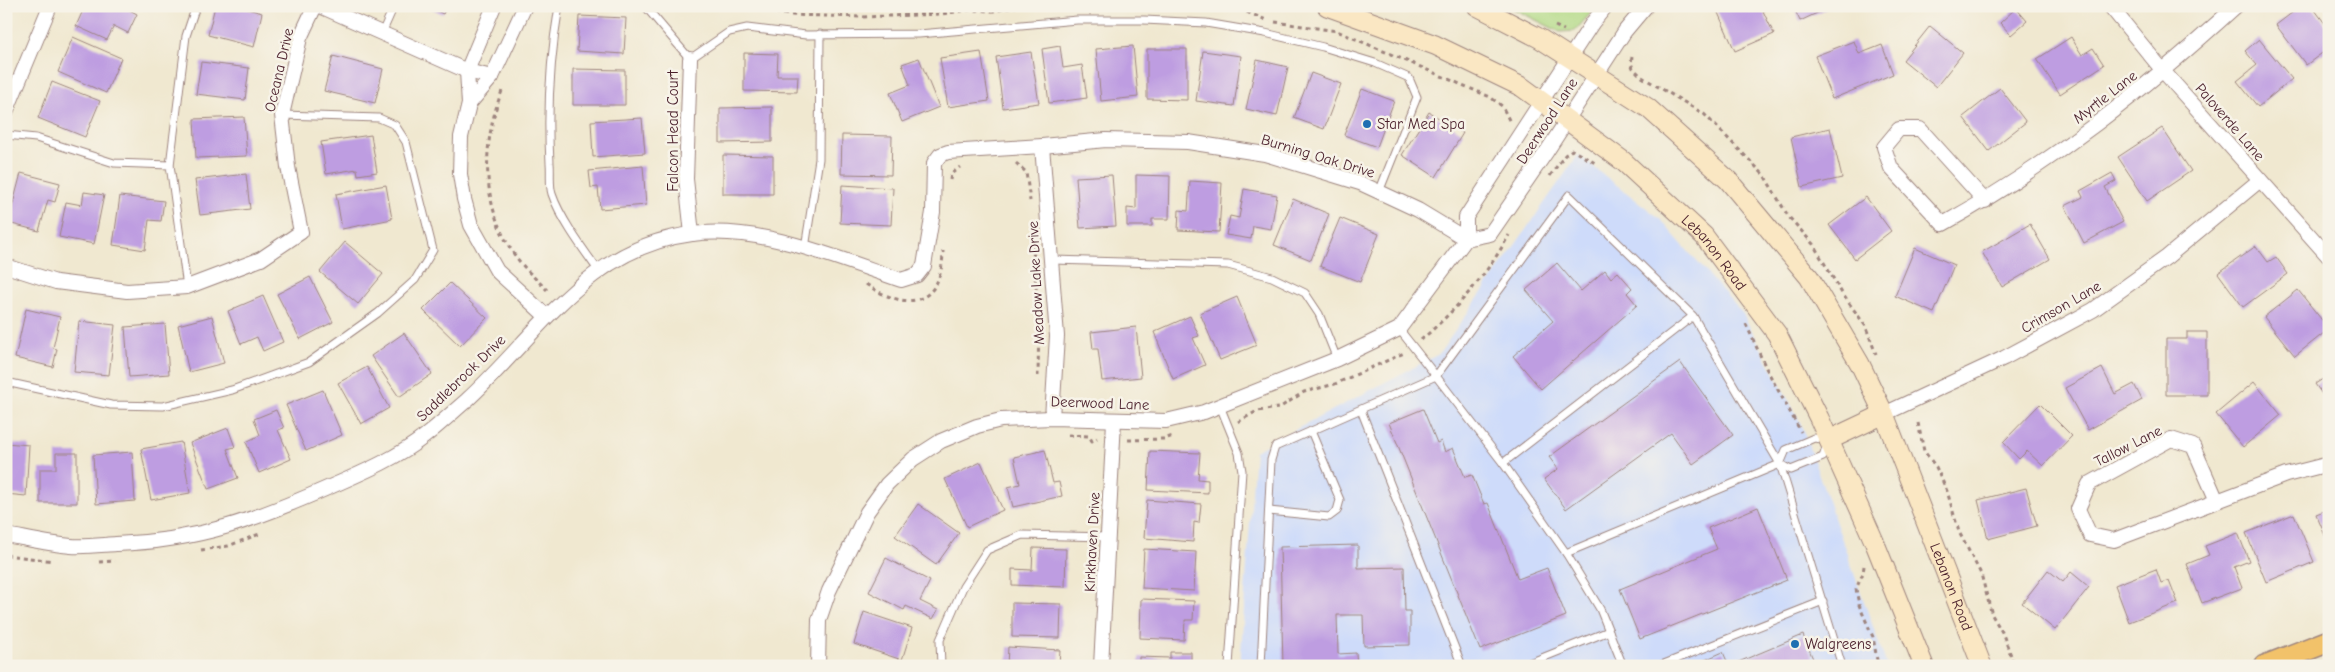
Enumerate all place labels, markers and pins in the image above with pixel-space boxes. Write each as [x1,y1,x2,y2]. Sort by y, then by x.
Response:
place label: Star Med Spa [1377,115,1465,133]
marker: Star Med Spa [1361,118,1373,130]
place label: Walgreens [1805,635,1871,653]
marker: Walgreens [1789,638,1801,650]

